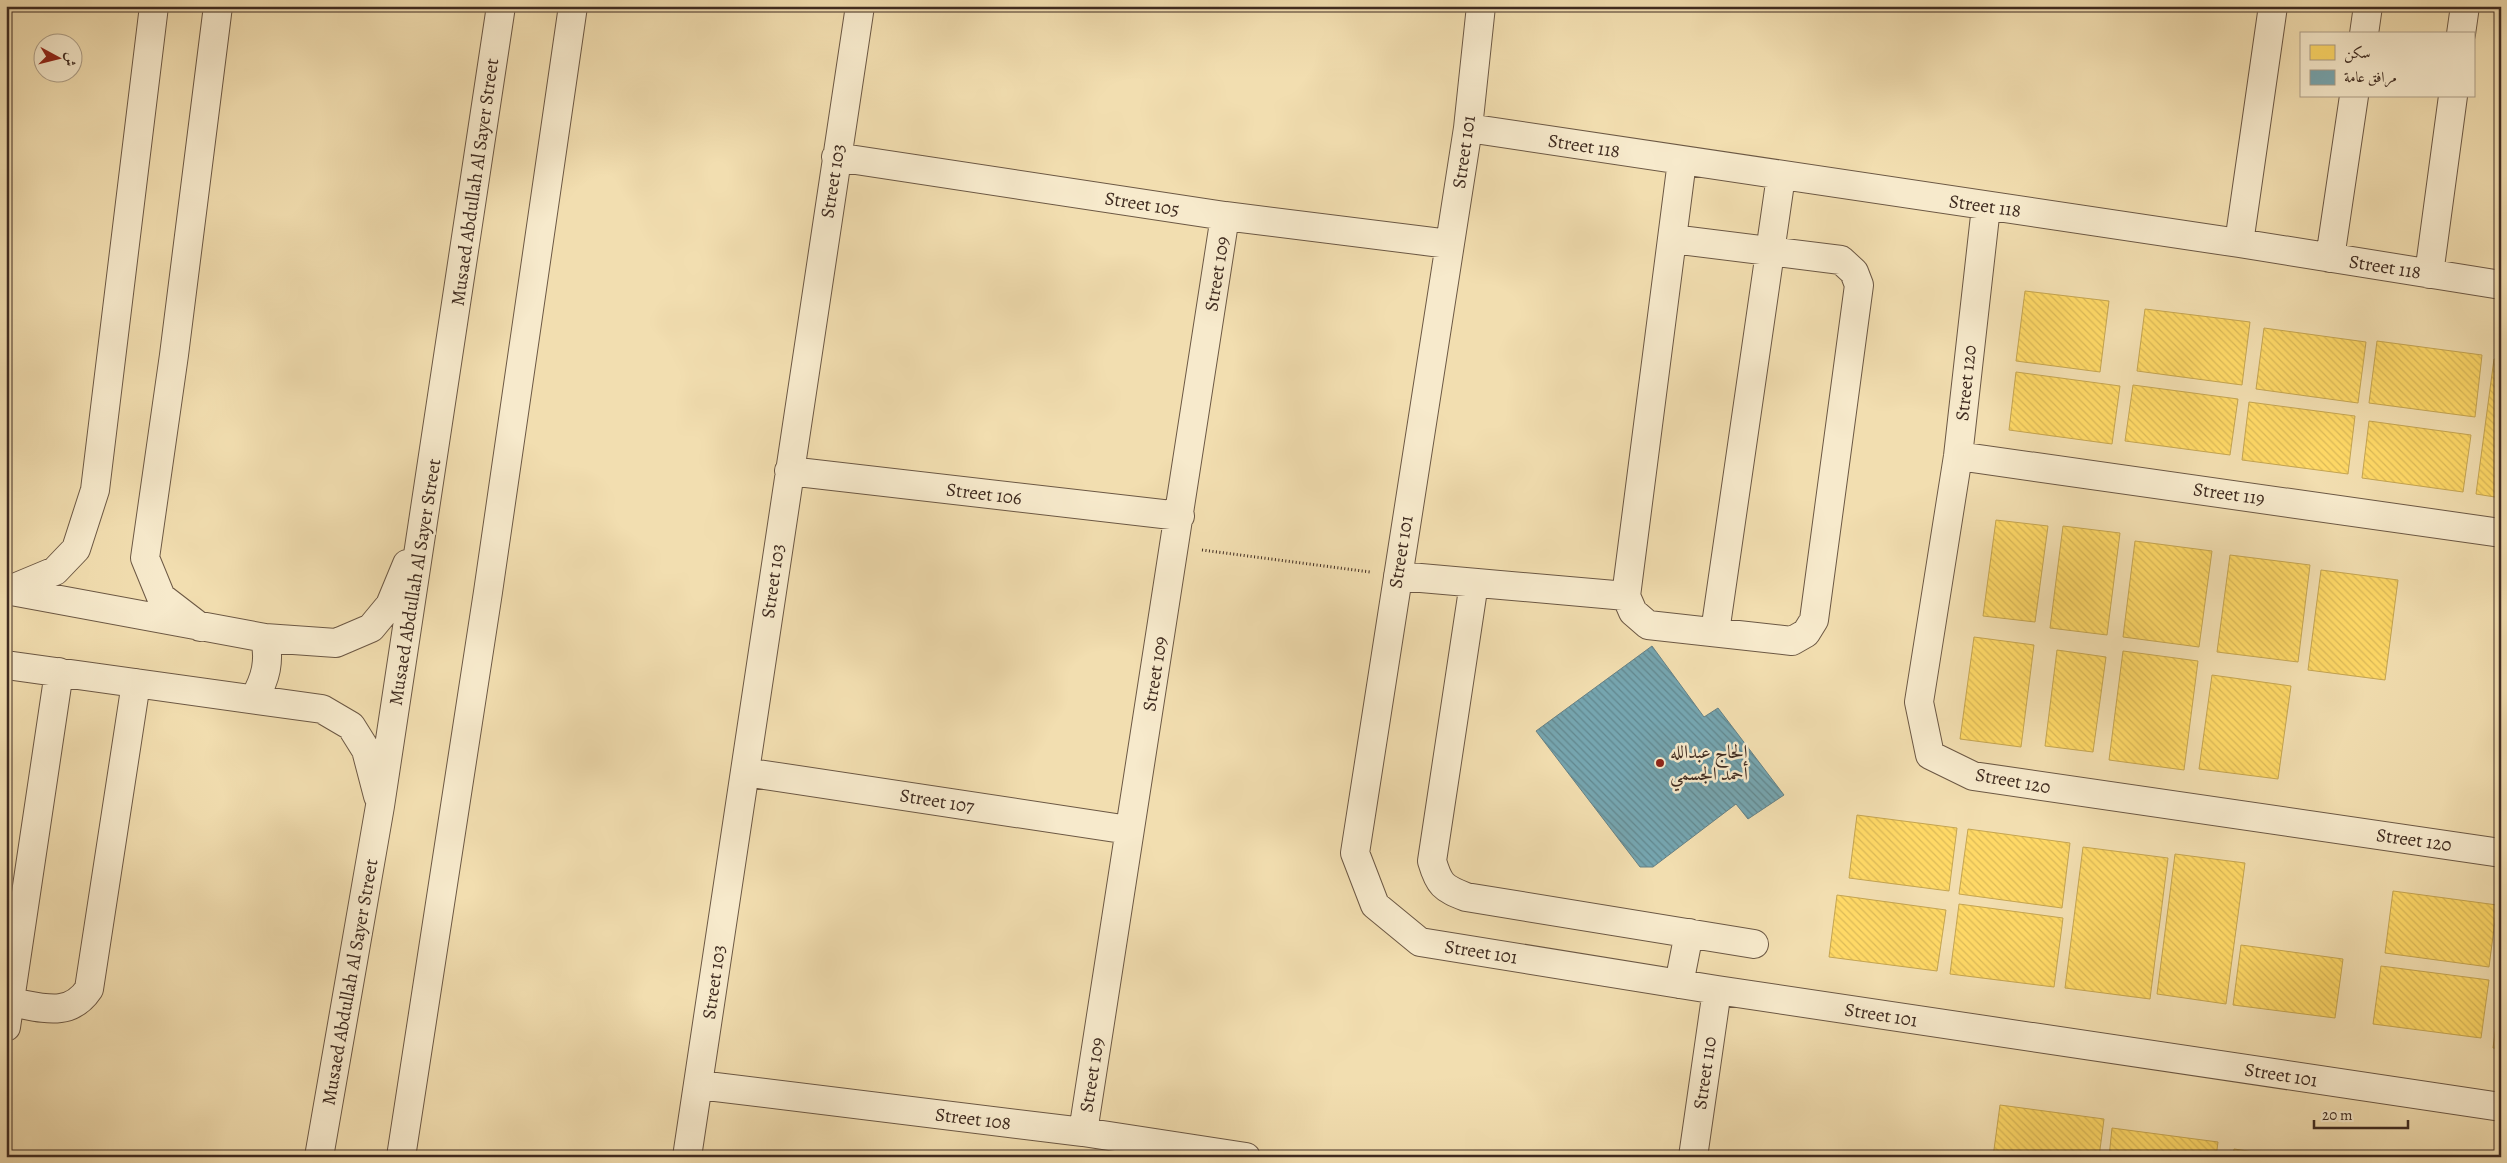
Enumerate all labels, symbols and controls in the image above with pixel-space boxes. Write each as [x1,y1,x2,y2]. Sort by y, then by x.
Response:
north arrow [32,32,82,82]
legend [2300,32,2474,98]
text: سكن [2344,43,2371,63]
text: ش [60,51,81,68]
street label: Musaed Abdullah Al Sayer Street [445,57,505,307]
text: مرافق عامة [2344,67,2397,88]
street label: Street 101 [1446,113,1482,190]
street label: Street 118 [1546,127,1622,165]
street label: Street 103 [814,142,852,220]
street label: Street 105 [1103,185,1181,223]
street label: Street 118 [1947,188,2023,224]
street label: Street 109 [1198,235,1236,313]
street label: Street 118 [2347,248,2423,286]
street label: Street 120 [1949,344,1983,422]
street label: Musaed Abdullah Al Sayer Street [383,457,447,707]
street label: Street 106 [945,476,1023,512]
street label: Street 119 [2191,476,2267,512]
street label: Street 101 [1382,513,1420,590]
street label: Street 103 [755,542,791,620]
street label: Street 109 [1136,635,1174,713]
place label: الحاج عبدالله أحمد الجسمي [1670,739,1748,792]
marker: الحاج عبدالله أحمد الجسمي [1654,757,1666,769]
street label: Street 120 [1973,762,2053,800]
street label: Street 107 [898,782,976,820]
street label: Street 120 [2374,822,2454,858]
street label: Musaed Abdullah Al Sayer Street [316,857,384,1107]
street label: Street 101 [1443,933,1520,971]
street label: Street 103 [696,943,732,1021]
street label: Street 101 [1843,996,1920,1034]
street label: Street 110 [1687,1035,1723,1111]
street label: Street 109 [1073,1036,1111,1114]
street label: Street 101 [2243,1056,2320,1094]
scale bar [2314,1098,2408,1130]
street label: Street 108 [934,1101,1012,1137]
text: 20 m [2322,1105,2353,1125]

